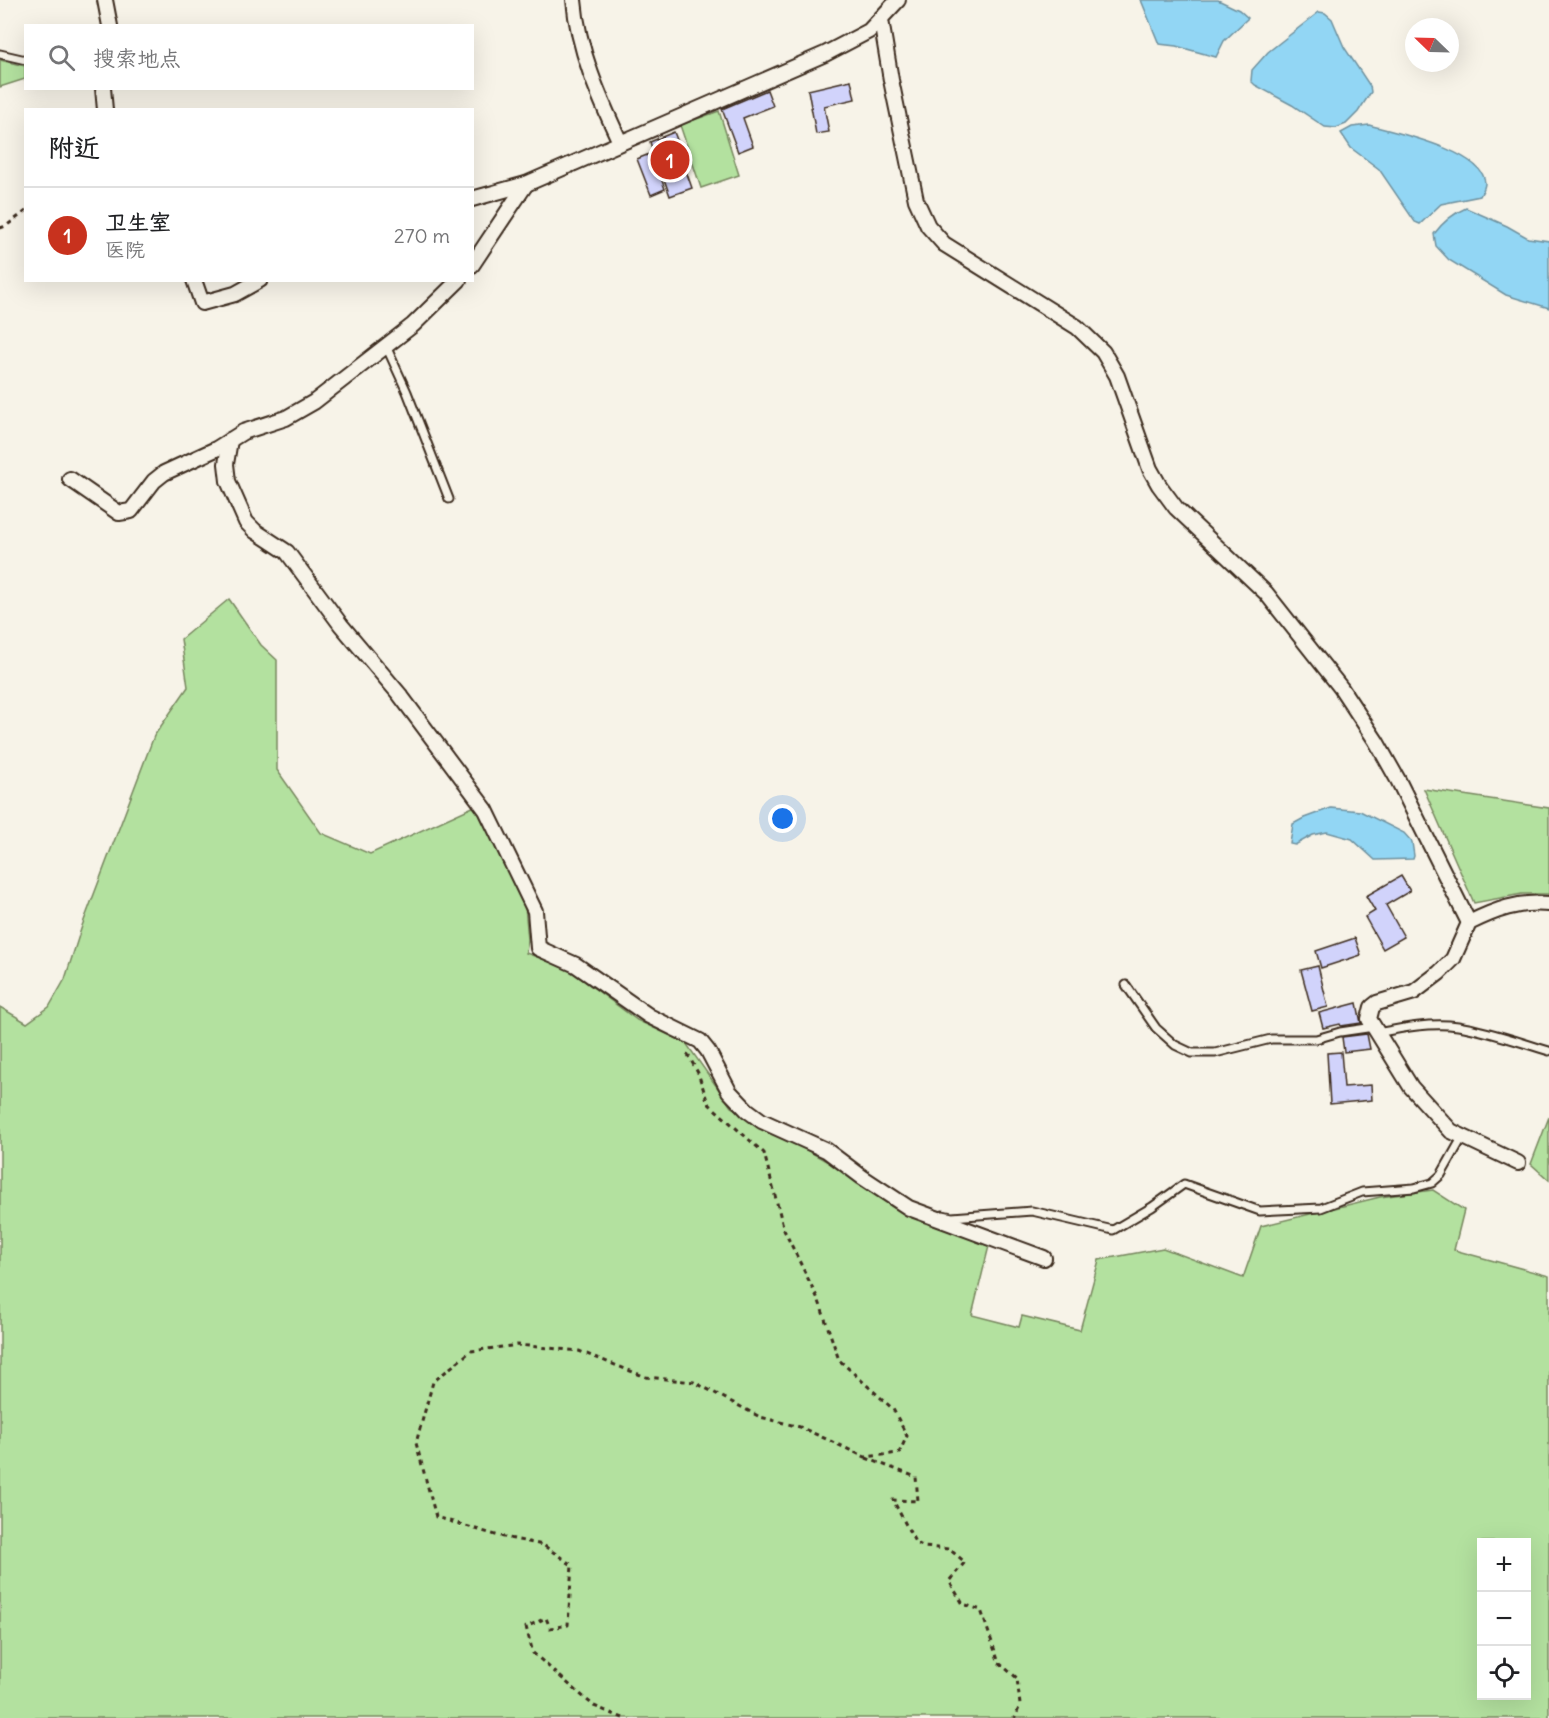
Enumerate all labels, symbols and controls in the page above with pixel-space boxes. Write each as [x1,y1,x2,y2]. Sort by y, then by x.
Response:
north arrow [1405,18,1459,72]
search box [24,24,474,90]
icon: search [45,41,78,74]
text: 搜索地点 [93,44,181,72]
text: 附近 [48,131,100,164]
pin: 1 [650,138,690,182]
text: 卫生室 [105,208,171,236]
text: 1 [64,223,71,248]
text: 270 m [394,223,450,248]
text: 医院 [105,237,145,262]
your location [768,804,797,833]
map controls [1477,1538,1531,1700]
button: + [1477,1538,1531,1592]
button: − [1477,1592,1531,1646]
button: locate [1477,1646,1531,1700]

